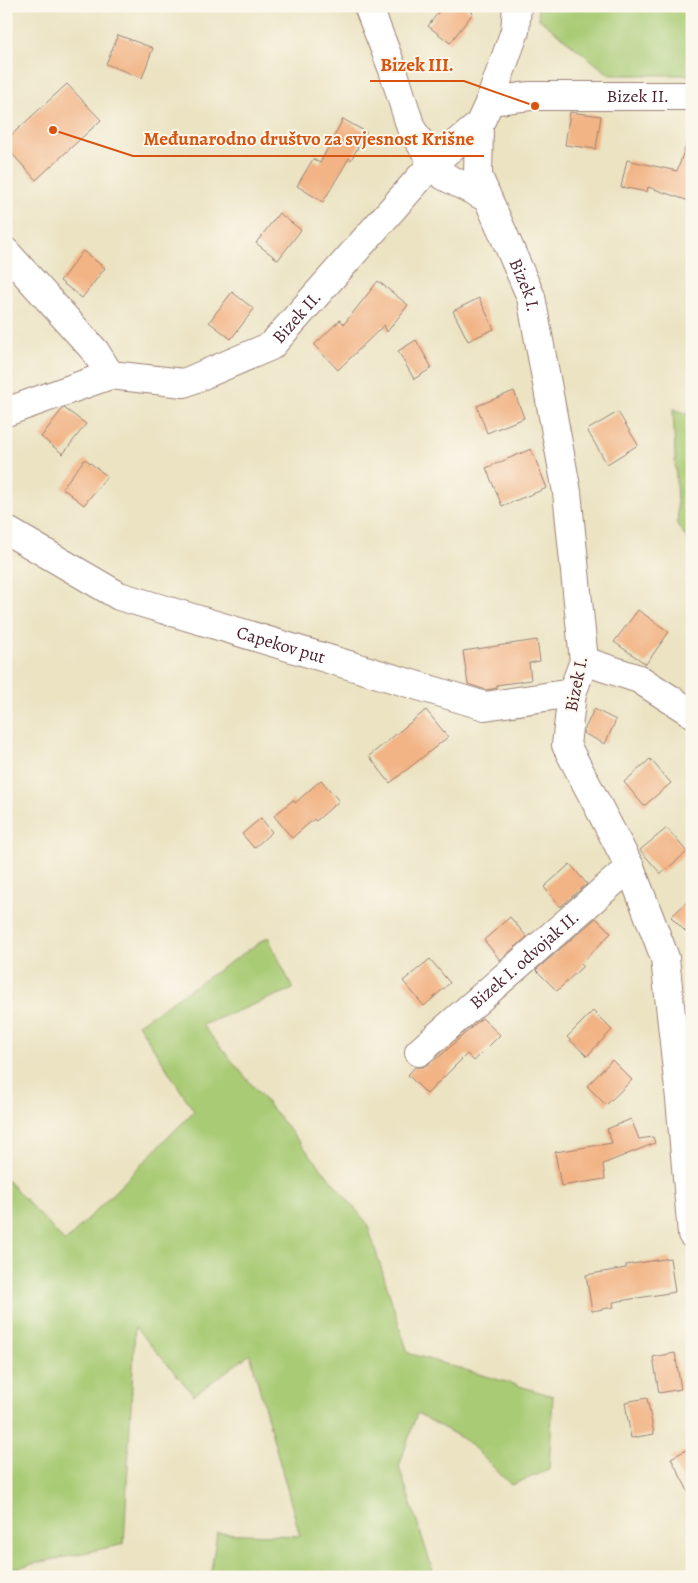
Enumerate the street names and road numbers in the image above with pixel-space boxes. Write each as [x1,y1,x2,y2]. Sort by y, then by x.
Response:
street label: Bizek II. [607,84,669,108]
street label: Bizek I. [504,255,546,314]
street label: Bizek II. [267,286,326,348]
street label: Capekov put [234,620,328,669]
street label: Bizek I. [559,654,593,714]
street label: Bizek I. odvojak II. [464,905,584,1014]

